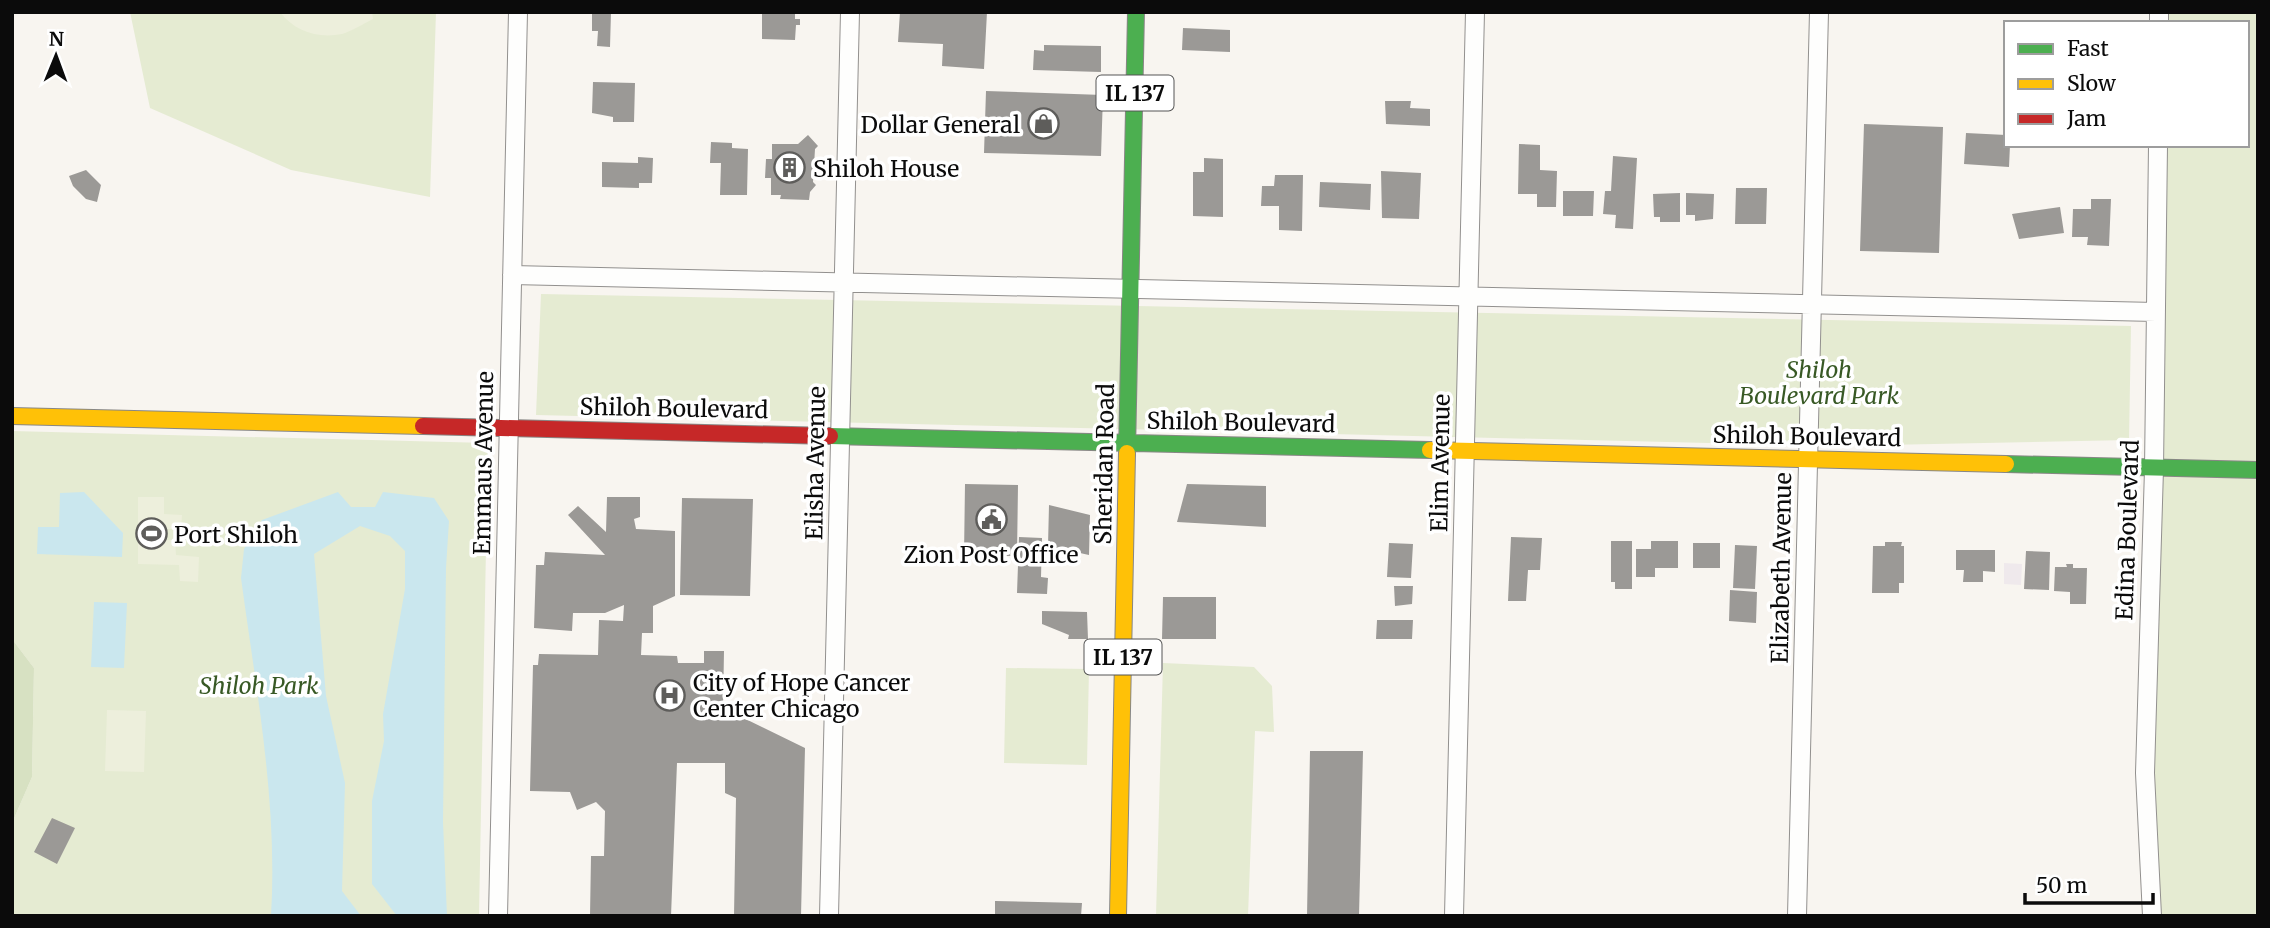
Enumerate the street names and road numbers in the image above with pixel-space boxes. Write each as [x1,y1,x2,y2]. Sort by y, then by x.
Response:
road number: IL 137 [1096,76,1174,110]
street label: Emmaus Avenue [467,371,499,555]
street label: Sheridan Road [1088,383,1120,545]
street label: Elisha Avenue [799,386,831,540]
street label: Shiloh Boulevard [579,392,769,424]
street label: Elim Avenue [1424,394,1456,532]
street label: Shiloh Boulevard [1146,406,1336,438]
street label: Shiloh Boulevard [1712,420,1902,452]
street label: Edina Boulevard [2109,439,2145,621]
street label: Elizabeth Avenue [1765,472,1797,664]
road number: IL 137 [1084,640,1162,674]

